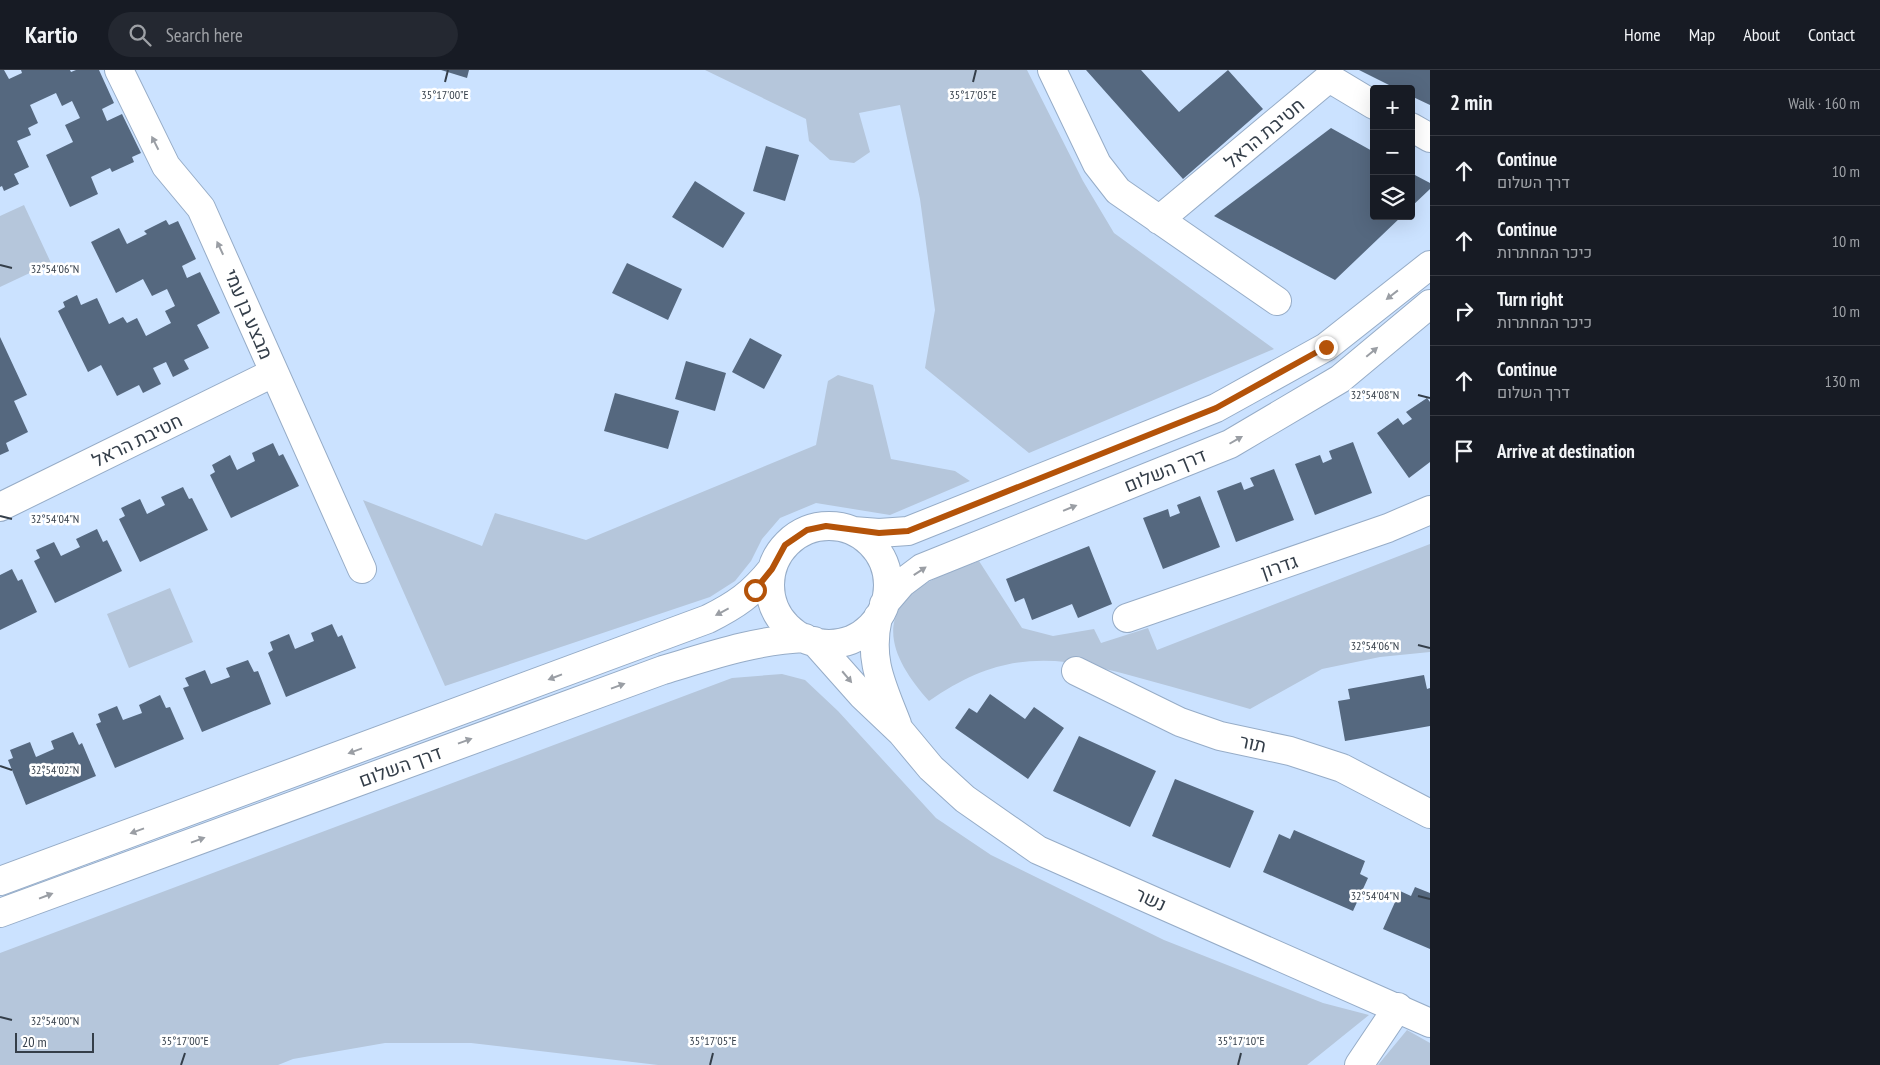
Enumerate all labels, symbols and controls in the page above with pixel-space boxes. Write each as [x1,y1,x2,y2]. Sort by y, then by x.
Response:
search box [108,12,458,57]
text: Kartio [25,19,78,50]
icon: search [126,21,154,49]
text: Search here [166,23,243,47]
text: Home [1624,23,1661,46]
text: Map [1689,23,1715,46]
text: About [1743,23,1780,46]
text: Contact [1808,23,1855,46]
map controls [1370,85,1415,220]
button: + [1370,85,1415,130]
text: 35°17'00"E [421,87,469,102]
text: 35°17'05"E [949,87,997,102]
text: 2 min [1450,89,1492,116]
street label: חטיבת הראל [1219,93,1309,173]
text: Walk · 160 m [1788,93,1860,113]
button: − [1370,130,1415,175]
one-way arrow [151,136,159,151]
text: Continue [1497,147,1557,171]
icon: ahead [1450,157,1478,185]
text: 10 m [1832,161,1860,181]
text: דרך השלום [1497,172,1570,192]
button: layers [1370,175,1415,220]
text: Continue [1497,217,1557,241]
icon: ahead [1450,227,1478,255]
text: 10 m [1832,231,1860,251]
one-way arrow [215,241,223,255]
text: כיכר המחתרות [1497,242,1592,262]
text: 32°54'06"N [31,261,79,276]
street label: מבצע בן עמי [219,265,279,363]
text: Turn right [1497,287,1563,311]
one-way arrow [1386,290,1399,301]
icon: right [1450,297,1478,325]
text: 10 m [1832,301,1860,321]
text: כיכר המחתרות [1497,312,1592,332]
route end [1315,336,1338,359]
one-way arrow [1366,347,1379,358]
text: Continue [1497,357,1557,381]
icon: ahead [1450,367,1478,395]
text: 130 m [1825,371,1860,391]
text: דרך השלום [1497,382,1570,402]
text: 32°54'08"N [1351,387,1399,402]
street label: חטיבת הראל [88,408,186,472]
one-way arrow [1229,436,1243,444]
icon: arrive [1450,437,1478,465]
text: Arrive at destination [1497,439,1635,463]
street label: דרך השלום [1120,443,1210,497]
one-way arrow [1063,504,1077,512]
text: 32°54'04"N [31,511,79,526]
street label: גדרון [1257,549,1301,583]
one-way arrow [913,566,926,575]
route start [744,579,767,602]
one-way arrow [715,608,730,616]
text: 32°54'06"N [1351,638,1399,653]
one-way arrow [841,671,852,684]
one-way arrow [547,673,562,681]
one-way arrow [611,682,626,690]
street label: תור [1237,728,1269,758]
one-way arrow [458,737,473,744]
street label: דרך השלום [355,740,445,792]
one-way arrow [347,747,362,755]
text: 32°54'02"N [31,762,79,777]
one-way arrow [129,827,144,835]
one-way arrow [191,836,206,844]
street label: נשר [1132,882,1170,916]
text: 32°54'04"N [1351,888,1399,903]
one-way arrow [38,892,53,899]
text: 32°54'00"N [31,1013,79,1028]
scale bar [15,1030,94,1053]
text: 20 m [22,1033,47,1051]
text: 35°17'00"E [161,1033,209,1048]
text: 35°17'05"E [689,1033,737,1048]
text: 35°17'10"E [1217,1033,1265,1048]

